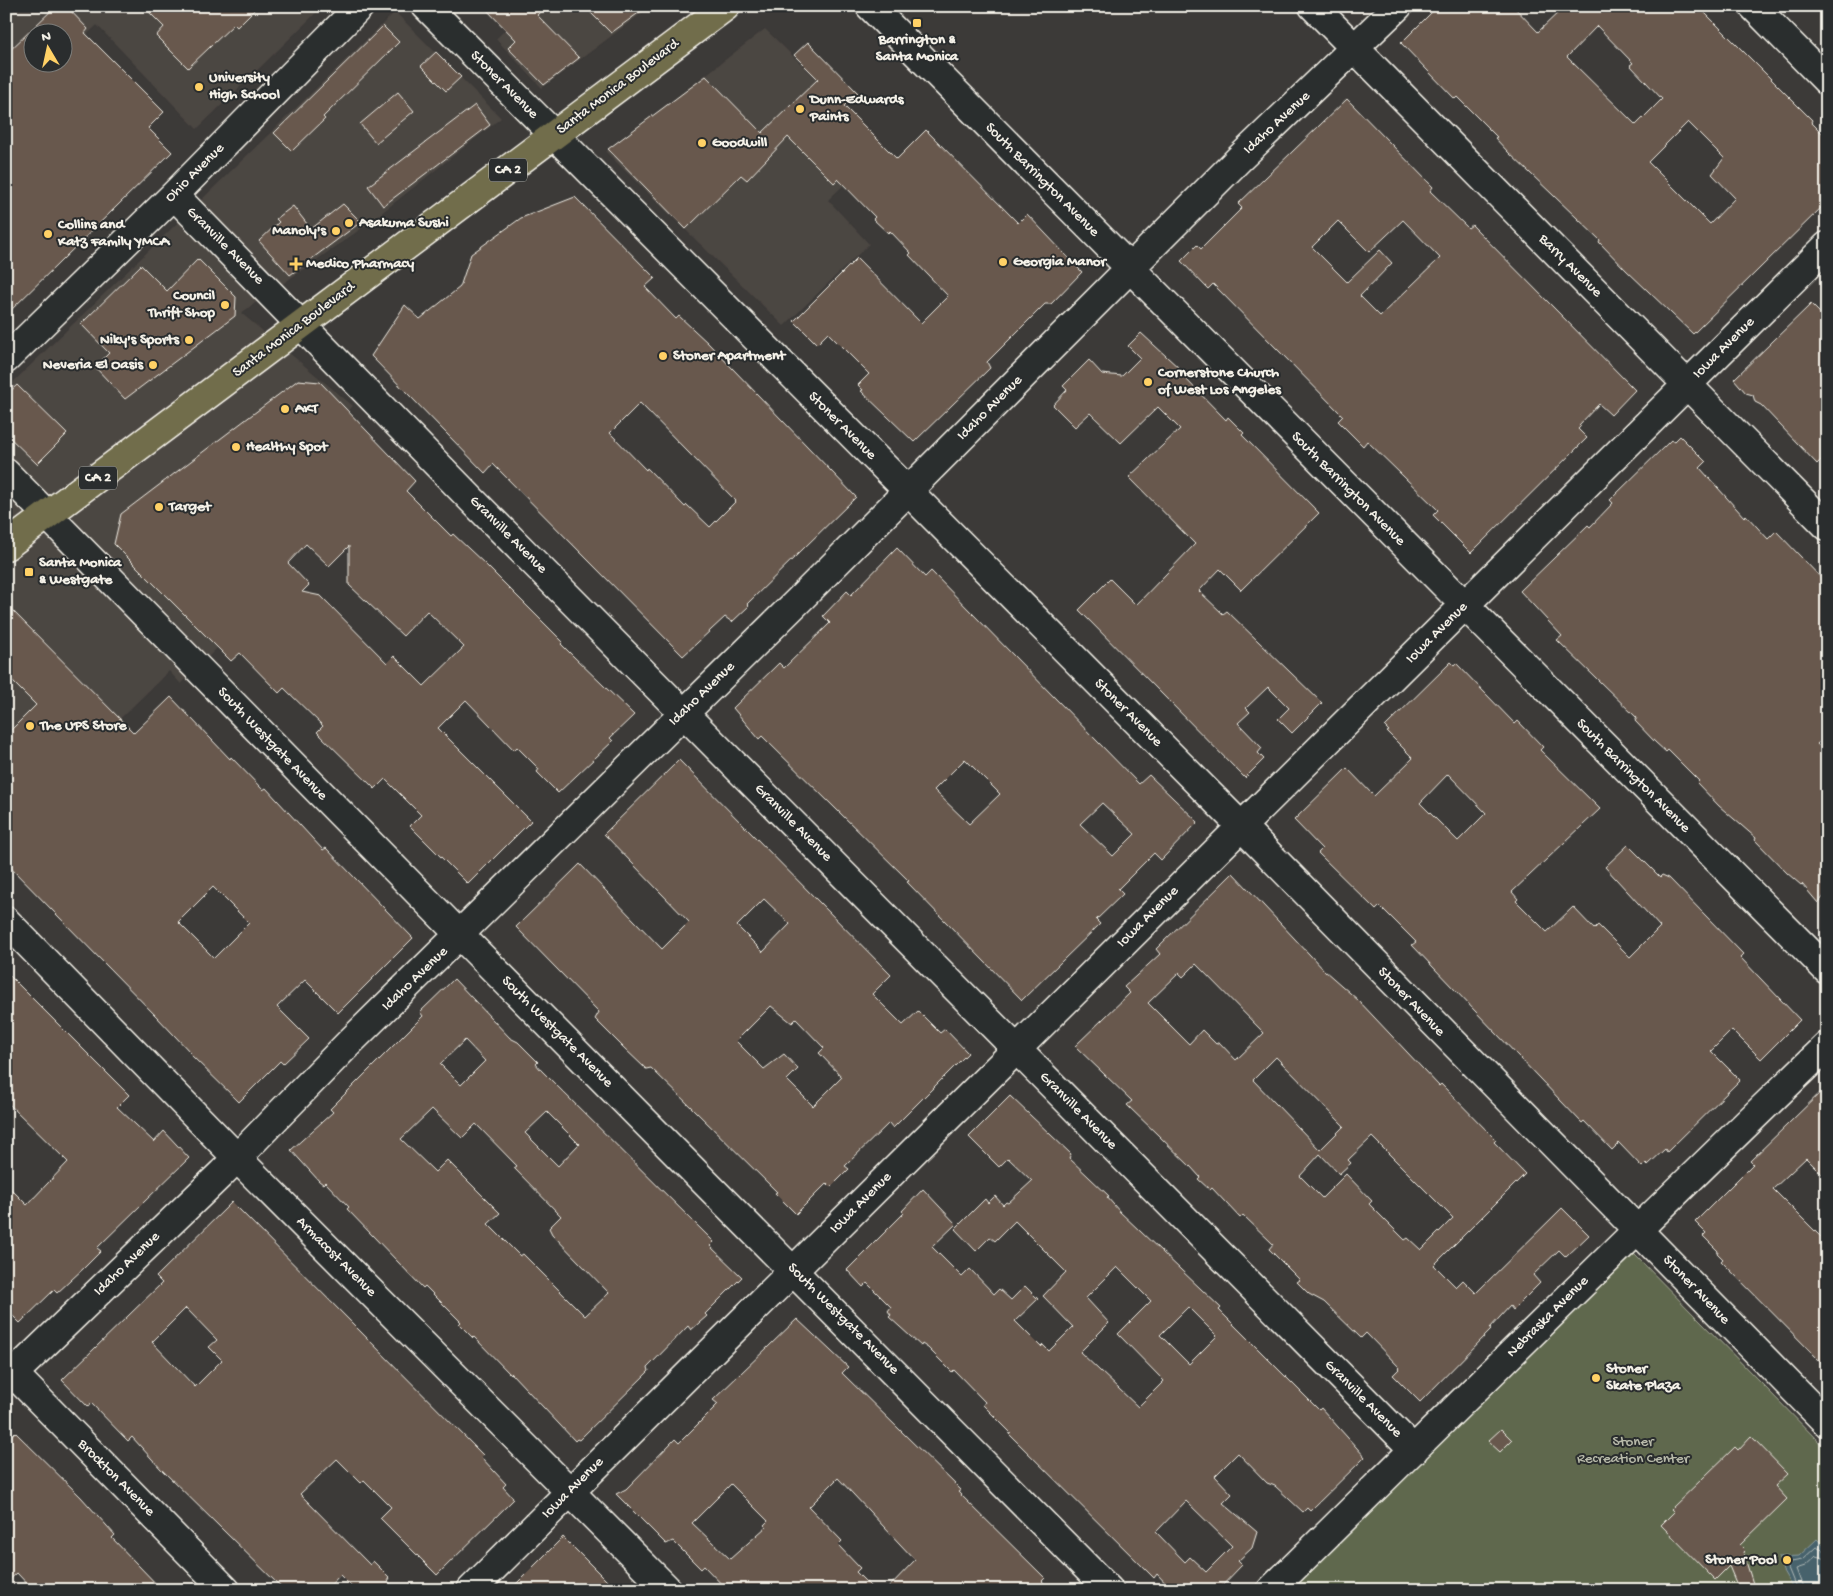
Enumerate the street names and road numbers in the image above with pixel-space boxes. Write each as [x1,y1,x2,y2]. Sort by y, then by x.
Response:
street label: Santa Monica Boulevard [553,34,684,139]
street label: Stoner Avenue [466,47,542,123]
street label: Idaho Avenue [1240,87,1314,159]
street label: South Barrington Avenue [981,119,1103,241]
street label: Ohio Avenue [161,139,229,207]
road number: CA 2 [489,158,527,182]
street label: Granville Avenue [182,203,268,289]
street label: Barry Avenue [1534,230,1606,302]
street label: Santa Monica Boulevard [229,277,360,382]
street label: Iowa Avenue [1689,313,1759,383]
street label: Idaho Avenue [954,371,1027,444]
street label: Stoner Avenue [804,388,880,464]
street label: South Barrington Avenue [1287,428,1409,550]
road number: CA 2 [79,466,117,489]
street label: Granville Avenue [465,492,551,578]
street label: Iowa Avenue [1402,598,1472,668]
street label: Idaho Avenue [665,658,739,730]
street label: Stoner Avenue [1090,675,1166,751]
street label: South Westgate Avenue [213,683,331,805]
street label: South Barrington Avenue [1572,715,1694,837]
street label: Granville Avenue [750,780,836,866]
street label: Iowa Avenue [1113,882,1183,952]
street label: Idaho Avenue [378,943,452,1015]
street label: Stoner Avenue [1373,963,1449,1041]
street label: South Westgate Avenue [497,972,617,1092]
street label: Granville Avenue [1035,1068,1121,1154]
street label: Iowa Avenue [826,1168,896,1238]
street label: Armacost Avenue [292,1213,380,1301]
street label: Idaho Avenue [90,1228,164,1300]
street label: Stoner Avenue [1658,1251,1734,1329]
street label: South Westgate Avenue [783,1259,903,1379]
street label: Nebraska Avenue [1503,1272,1593,1362]
street label: Granville Avenue [1320,1356,1406,1442]
street label: Brockton Avenue [73,1435,159,1521]
street label: Iowa Avenue [538,1453,608,1523]

